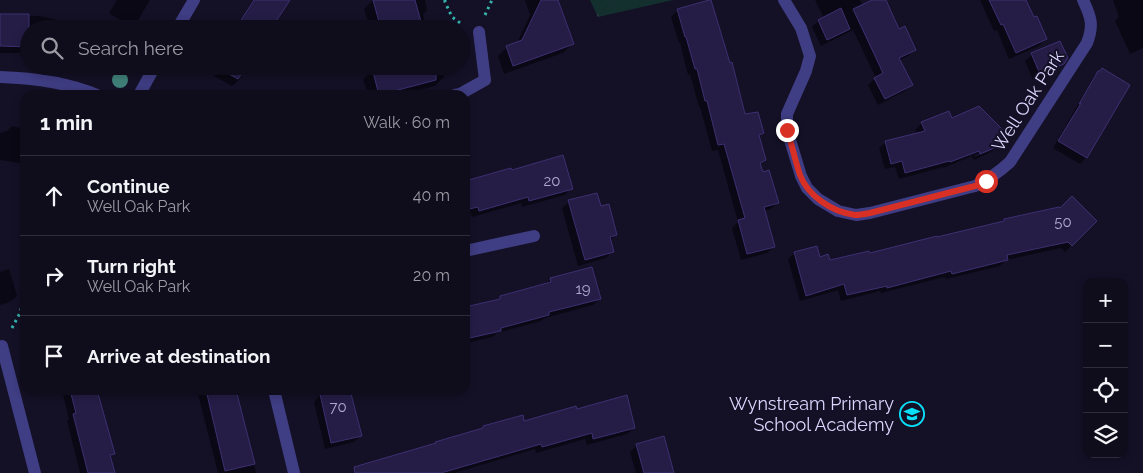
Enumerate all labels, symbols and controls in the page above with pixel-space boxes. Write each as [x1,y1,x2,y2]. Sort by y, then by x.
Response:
search box [20,20,470,75]
icon: search [38,34,66,62]
text: Search here [78,37,184,59]
street label: Well Oak Park [987,46,1068,155]
text: 1 min [40,110,93,135]
text: Walk · 60 m [363,113,450,132]
route end [776,119,799,142]
route start [975,170,998,193]
house number: 20 [544,172,561,190]
text: Continue [87,175,170,197]
icon: ahead [40,182,68,210]
text: 40 m [413,186,450,205]
text: Well Oak Park [87,197,190,216]
house number: 50 [1054,213,1072,231]
text: Turn right [87,255,176,277]
icon: right [40,262,68,290]
text: 20 m [413,266,450,285]
text: Well Oak Park [87,277,190,296]
map controls [1083,278,1128,458]
button: + [1083,278,1128,323]
house number: 19 [575,280,591,298]
button: − [1083,323,1128,368]
icon: arrive [40,342,68,370]
text: Arrive at destination [87,345,271,367]
button: locate [1083,368,1128,413]
place label: Wynstream Primary School Academy [729,393,894,435]
house number: 70 [329,398,347,416]
school or university icon: Wynstream Primary School Academy [899,401,925,427]
button: layers [1083,413,1128,458]

